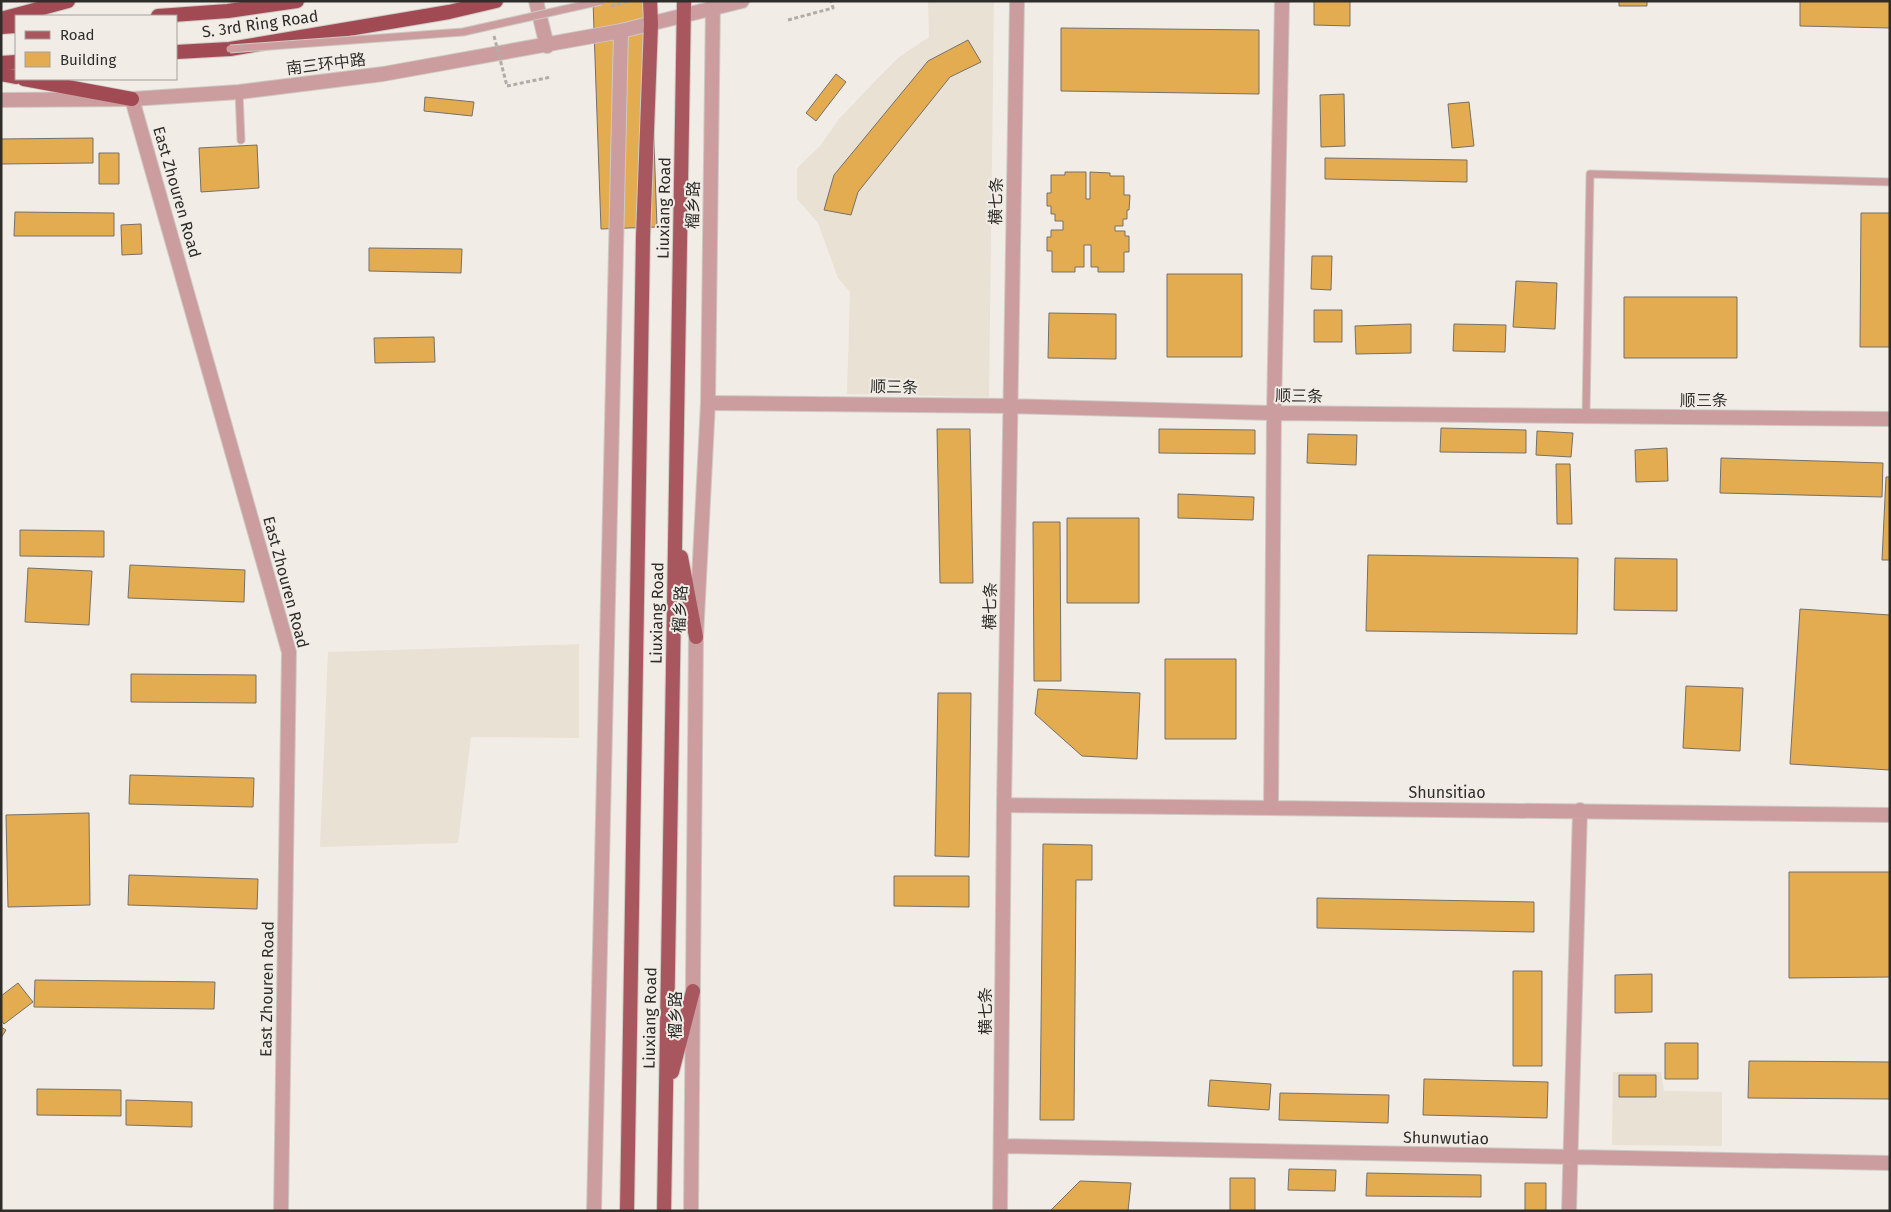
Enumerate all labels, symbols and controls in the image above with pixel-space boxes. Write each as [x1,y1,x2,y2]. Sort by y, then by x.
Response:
street label: S. 3rd Ring Road [201,6,319,42]
legend [15,15,178,80]
text: Road [60,26,95,44]
street label: 南三环中路 [285,50,367,78]
text: Building [60,51,116,69]
street label: East Zhouren Road [149,124,205,260]
street label: Liuxiang Road [654,157,674,259]
street label: 横七条 [986,177,1006,225]
street label: 榴乡路 [683,181,703,229]
street label: 顺三条 [870,377,918,397]
street label: 顺三条 [1275,386,1323,406]
street label: 顺三条 [1680,391,1728,410]
street label: East Zhouren Road [259,514,313,650]
street label: Liuxiang Road [647,562,667,664]
street label: 横七条 [980,582,1000,630]
street label: 榴乡路 [669,585,691,633]
street label: Shunsitiao [1408,783,1486,802]
street label: East Zhouren Road [256,921,278,1057]
street label: Liuxiang Road [640,967,660,1069]
street label: 横七条 [976,987,995,1035]
street label: 榴乡路 [666,991,685,1039]
street label: Shunwutiao [1403,1128,1489,1148]

